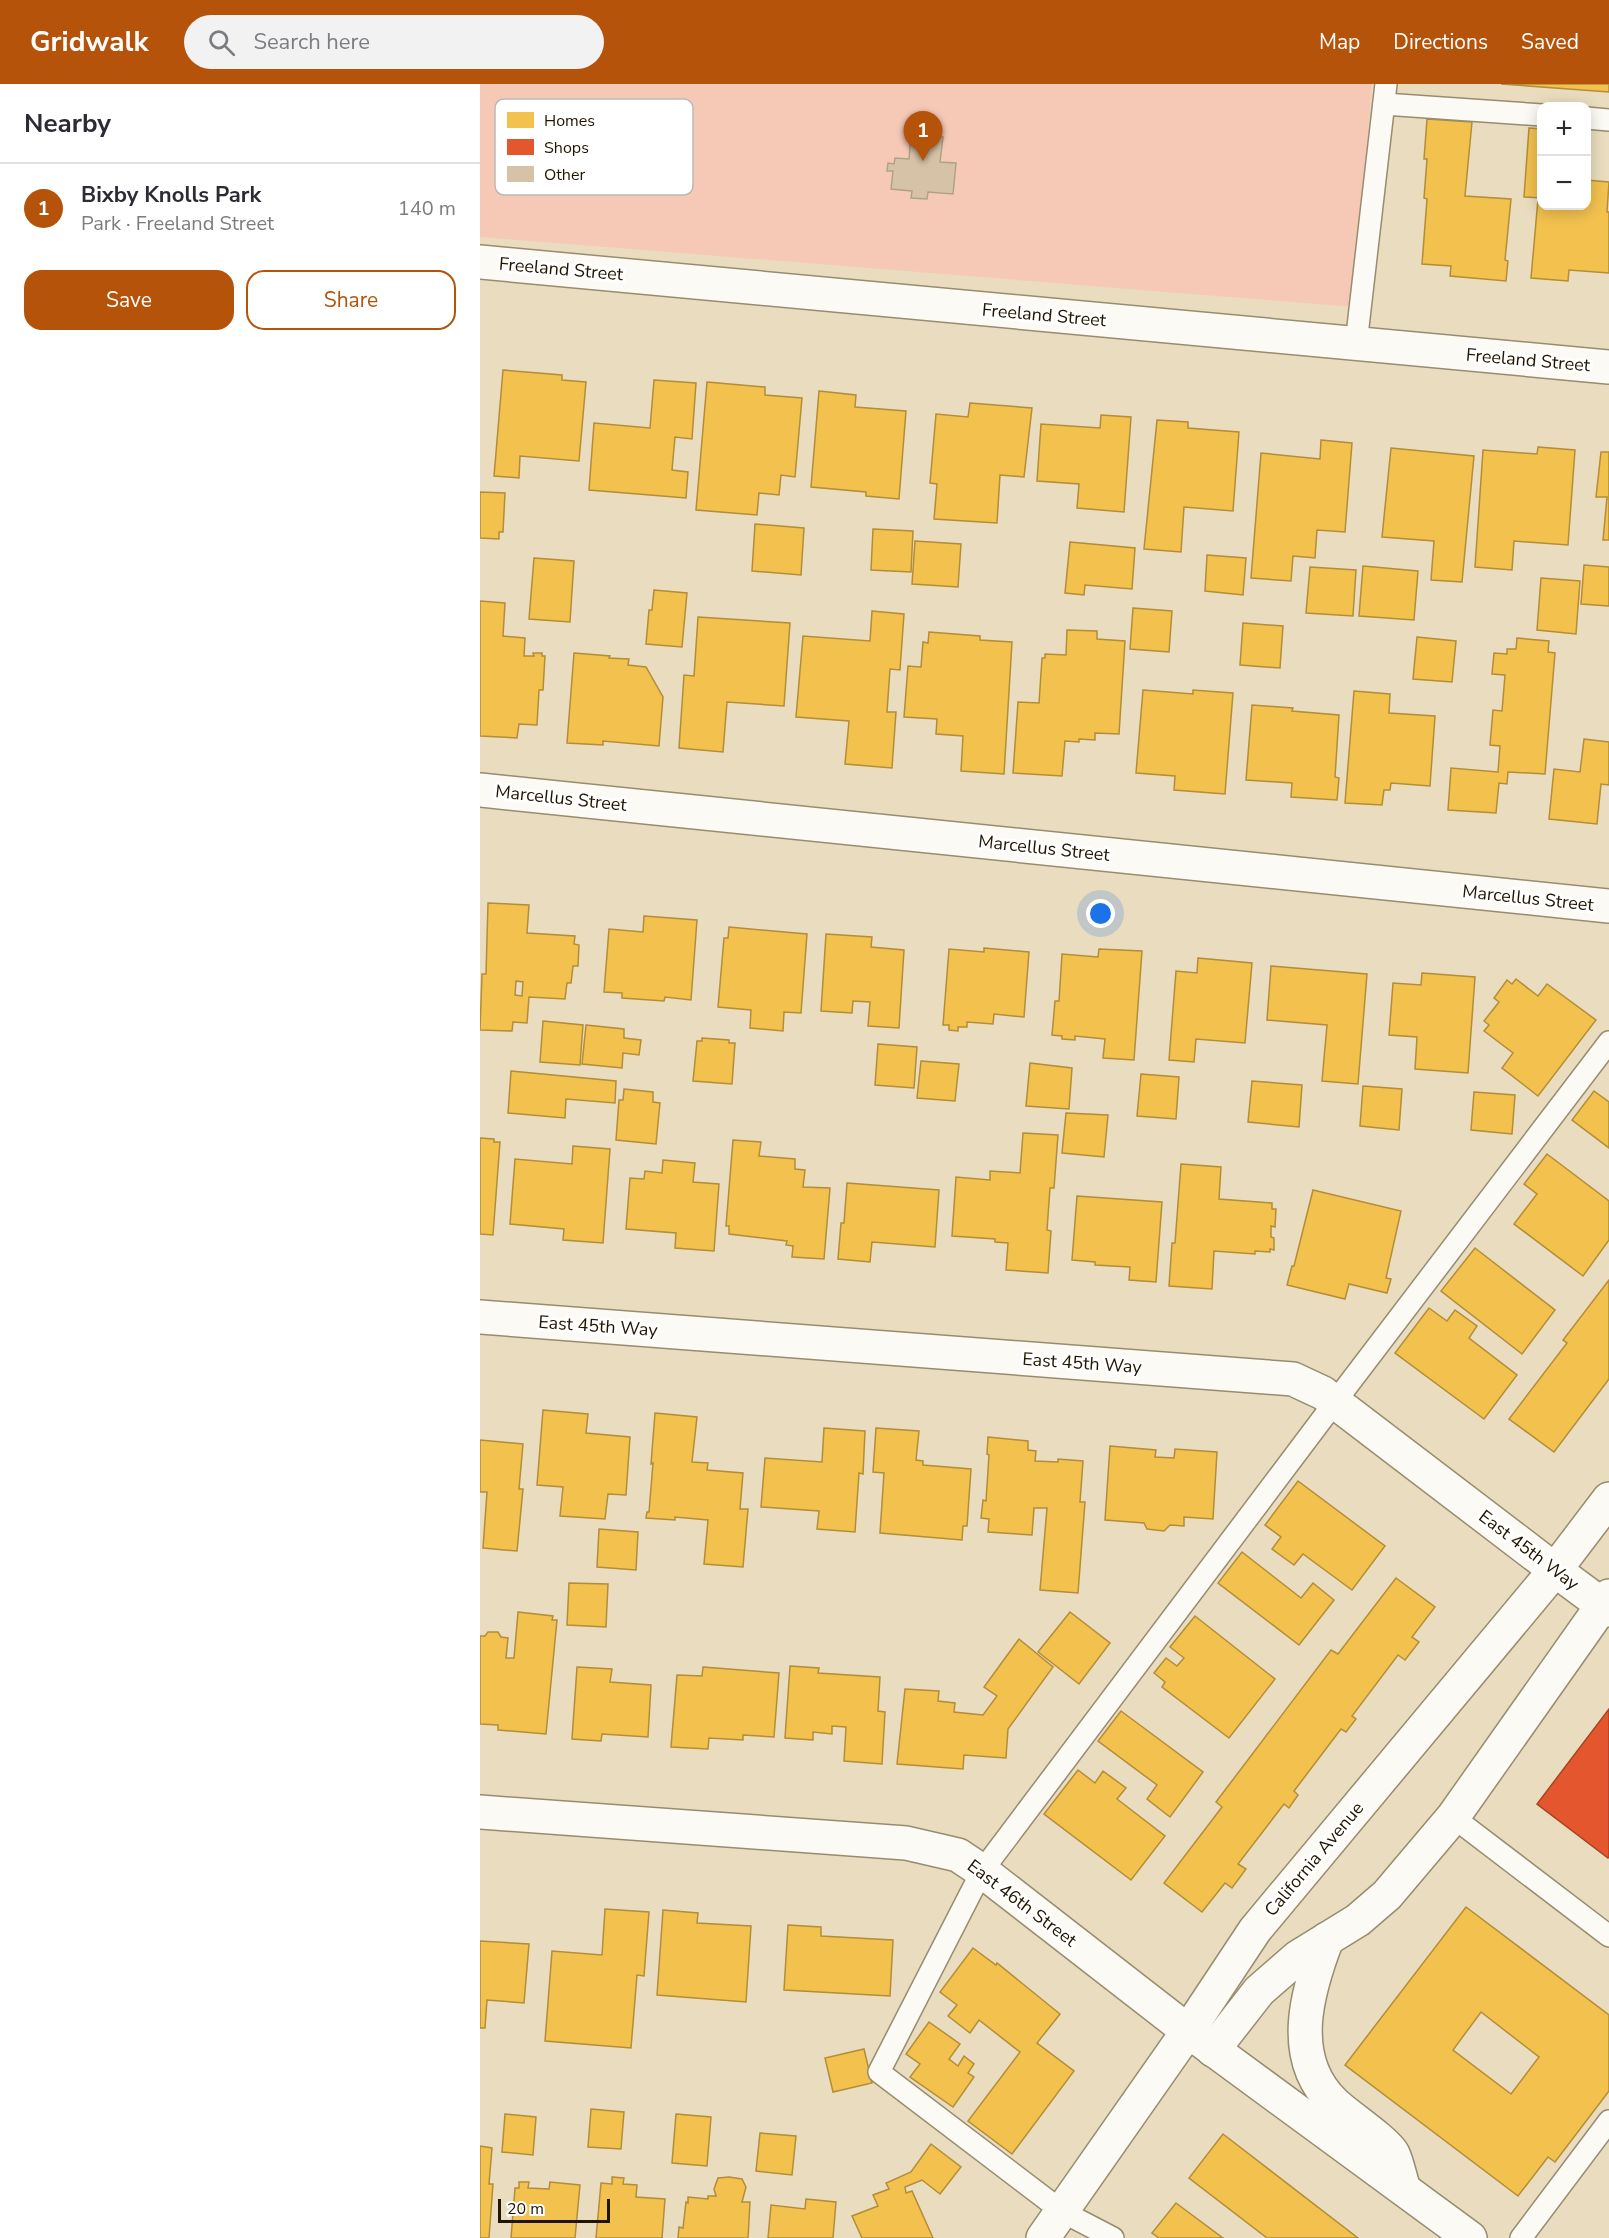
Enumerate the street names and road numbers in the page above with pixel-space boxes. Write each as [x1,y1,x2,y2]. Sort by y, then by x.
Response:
street label: Freeland Street [498,252,625,286]
street label: Freeland Street [981,298,1108,332]
street label: Freeland Street [1465,343,1592,377]
street label: Marcellus Street [494,779,629,817]
street label: Marcellus Street [977,829,1112,867]
street label: Marcellus Street [1461,879,1596,917]
street label: East 45th Way [537,1310,659,1342]
street label: East 45th Way [1021,1347,1143,1379]
street label: East 45th Way [1474,1504,1585,1596]
street label: California Avenue [1259,1797,1369,1921]
street label: East 46th Street [962,1854,1082,1952]

